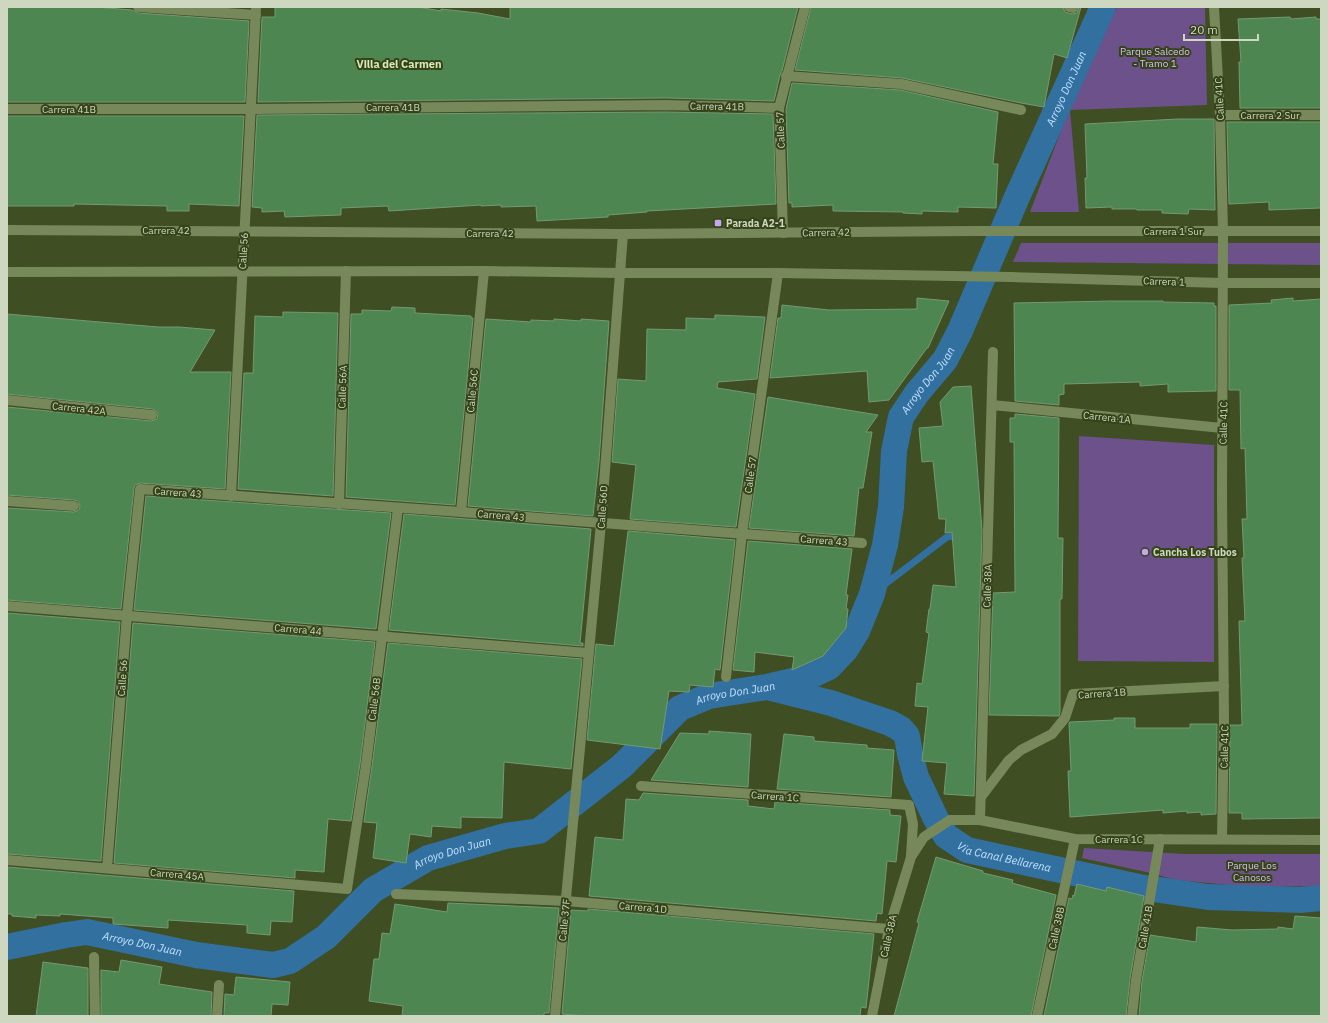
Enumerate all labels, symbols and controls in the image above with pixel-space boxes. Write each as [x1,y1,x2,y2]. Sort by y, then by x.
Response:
scale bar [1184,16,1258,42]
text: 20 m [1190,22,1218,37]
park label: Parque Salcedo - Tramo 1 [1120,45,1190,70]
water label: Arroyo Don Juan [1043,49,1089,129]
district label: Villa del Carmen [357,57,441,71]
street label: Calle 41C [1212,77,1227,121]
street label: Carrera 41B [690,100,744,113]
street label: Carrera 41B [366,101,420,114]
street label: Carrera 41B [42,103,96,116]
street label: Carrera 2 Sur [1240,109,1300,122]
street label: Calle 57 [773,111,788,149]
place label: Parada A2-1 [726,217,785,230]
marker: Parada A2-1 [713,218,723,228]
street label: Carrera 42 [142,224,190,237]
street label: Carrera 1 Sur [1143,225,1203,238]
street label: Carrera 42 [802,226,850,239]
street label: Carrera 42 [466,227,514,240]
street label: Calle 56 [236,232,251,270]
street label: Carrera 1 [1143,274,1185,289]
water label: Arroyo Don Juan [897,345,958,418]
street label: Calle 56A [335,365,350,409]
street label: Calle 56C [464,369,481,413]
street label: Carrera 42A [51,399,107,418]
street label: Calle 41C [1217,401,1230,445]
street label: Carrera 1A [1082,409,1132,427]
street label: Calle 57 [741,456,759,494]
street label: Carrera 43 [154,484,202,501]
street label: Calle 56D [594,485,611,529]
street label: Carrera 43 [477,507,525,524]
street label: Carrera 43 [800,532,848,549]
place label: Cancha Los Tubos [1153,546,1237,559]
marker: Cancha Los Tubos [1140,547,1150,557]
street label: Calle 38A [980,564,995,608]
street label: Carrera 44 [274,621,322,638]
street label: Calle 56 [115,659,130,697]
street label: Calle 56B [365,677,384,721]
water label: Arroyo Don Juan [692,678,777,708]
street label: Carrera 1B [1078,685,1127,702]
street label: Calle 41C [1218,725,1231,769]
street label: Carrera 1C [751,788,799,805]
water label: Arroyo Don Juan [410,833,493,872]
street label: Carrera 1C [1095,833,1143,846]
water label: Via Canal Bellarena [954,838,1052,875]
park label: Parque Los Canosos [1227,859,1277,884]
street label: Carrera 45A [149,866,205,883]
street label: Calle 37F [556,898,573,942]
street label: Carrera 1D [618,899,668,916]
street label: Calle 41B [1135,905,1156,950]
street label: Calle 38B [1046,906,1067,951]
street label: Calle 38A [877,913,900,959]
water label: Arroyo Don Juan [100,928,183,959]

